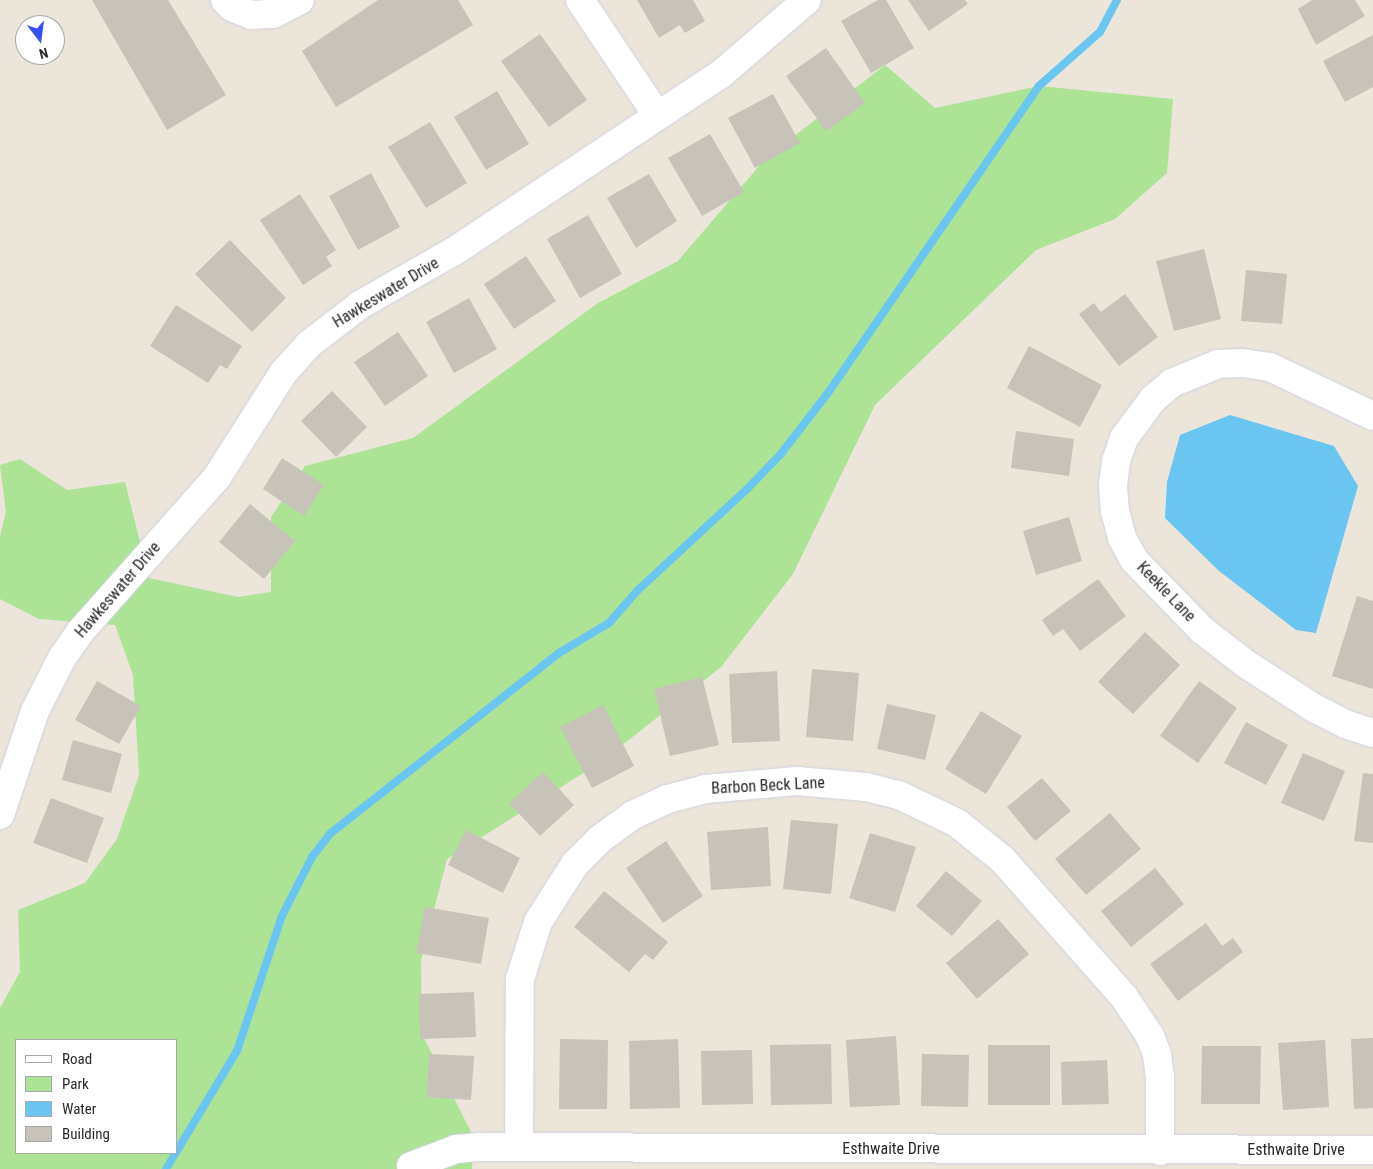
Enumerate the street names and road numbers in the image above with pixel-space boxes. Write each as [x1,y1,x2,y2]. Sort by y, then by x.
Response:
street label: Hawkeswater Drive [329,254,443,332]
street label: Hawkeswater Drive [71,538,165,642]
street label: Keekle Lane [1133,558,1199,626]
street label: Barbon Beck Lane [711,773,825,799]
street label: Esthwaite Drive [842,1139,940,1159]
street label: Esthwaite Drive [1247,1140,1345,1160]

